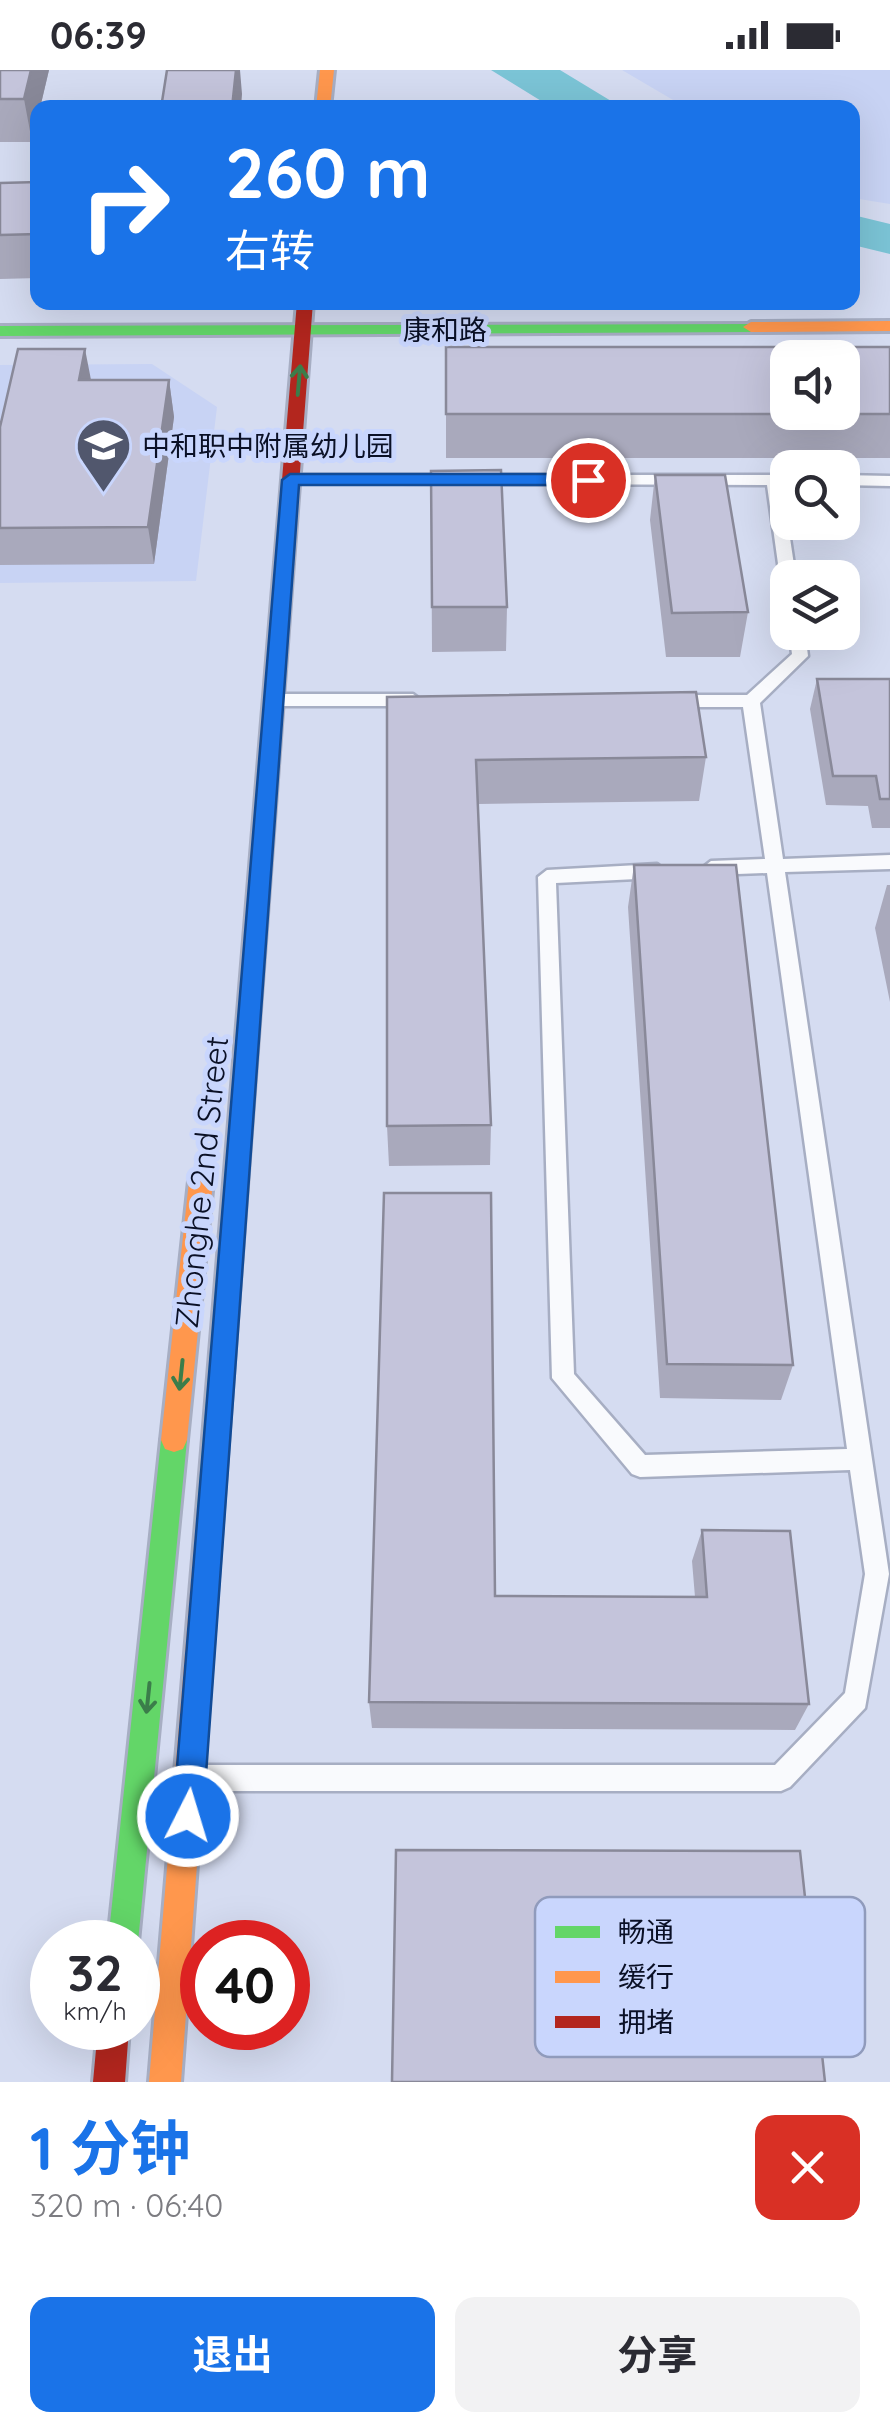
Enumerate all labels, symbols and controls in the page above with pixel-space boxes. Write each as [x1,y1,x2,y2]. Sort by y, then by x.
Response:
text: 06:39 [50,11,147,59]
text: 260 m [225,128,431,216]
icon: right [60,140,190,270]
text: 右转 [225,222,315,278]
street label: 康和路 [403,312,487,347]
map controls [770,340,860,650]
button: sound [770,340,860,430]
one-way arrow [290,364,309,396]
school or university icon: 中和职中附属幼儿园 [73,415,133,494]
place label: 中和职中附属幼儿园 [142,428,394,463]
pin [546,438,631,523]
button: search [770,450,860,540]
icon: arrive [561,453,616,508]
button: layers [770,560,860,650]
street label: Zhonghe 2nd Street [166,1034,236,1330]
one-way arrow [171,1358,190,1391]
one-way arrow [138,1682,157,1714]
position arrow [136,1764,240,1868]
legend [535,1897,865,2057]
text: 畅通 [618,1914,674,1949]
speed limit sign: 40 [180,1920,310,2050]
text: 32 [67,1941,123,2004]
text: 缓行 [618,1959,674,1994]
text: km/h [63,1995,127,2026]
text: 拥堵 [618,2004,674,2039]
text: 1 分钟 [30,2110,190,2185]
button: close [755,2115,860,2220]
text: 320 m · 06:40 [30,2185,223,2225]
button: 退出 [30,2297,435,2412]
button: 分享 [455,2297,860,2412]

